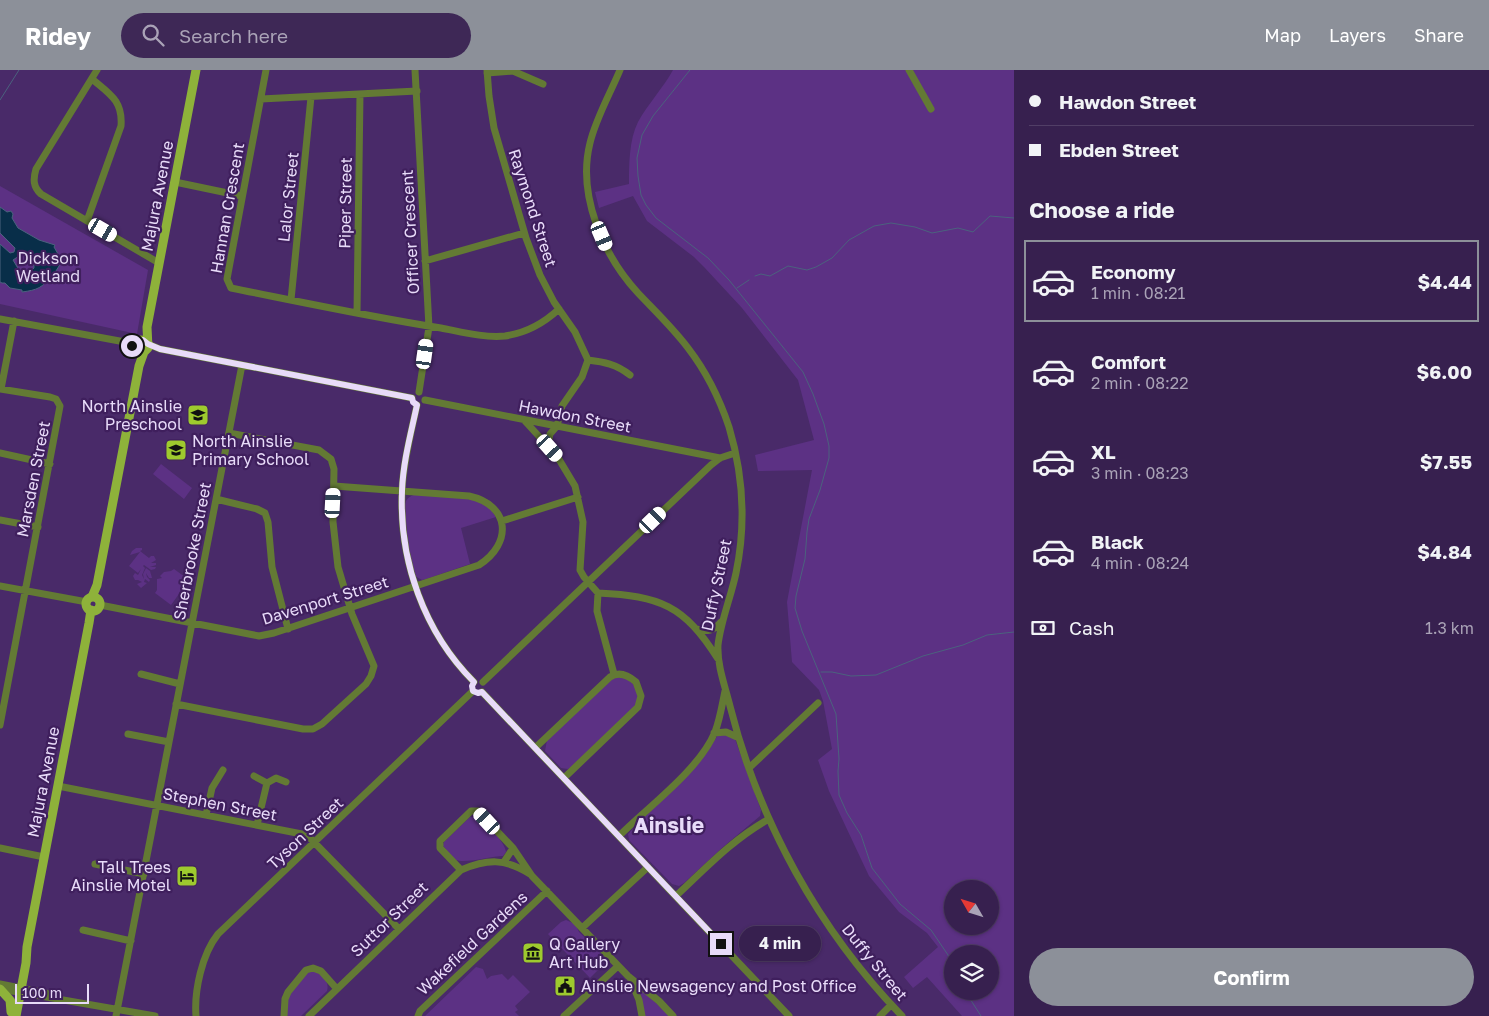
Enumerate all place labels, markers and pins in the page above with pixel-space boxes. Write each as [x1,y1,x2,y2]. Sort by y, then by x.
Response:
place label: North Ainslie Preschool [81,396,182,434]
school or university icon: North Ainslie Preschool [186,403,210,427]
place label: North Ainslie Primary School [192,431,309,469]
school or university icon: North Ainslie Primary School [164,438,188,462]
place label: Tall Trees Ainslie Motel [71,857,171,895]
hotel icon: Tall Trees Ainslie Motel [175,864,199,888]
place label: Q Gallery Art Hub [549,934,620,972]
museum icon: Q Gallery Art Hub [521,941,545,965]
public building icon: Ainslie Newsagency and Post Office [553,974,577,998]
place label: Ainslie Newsagency and Post Office [581,976,857,996]

